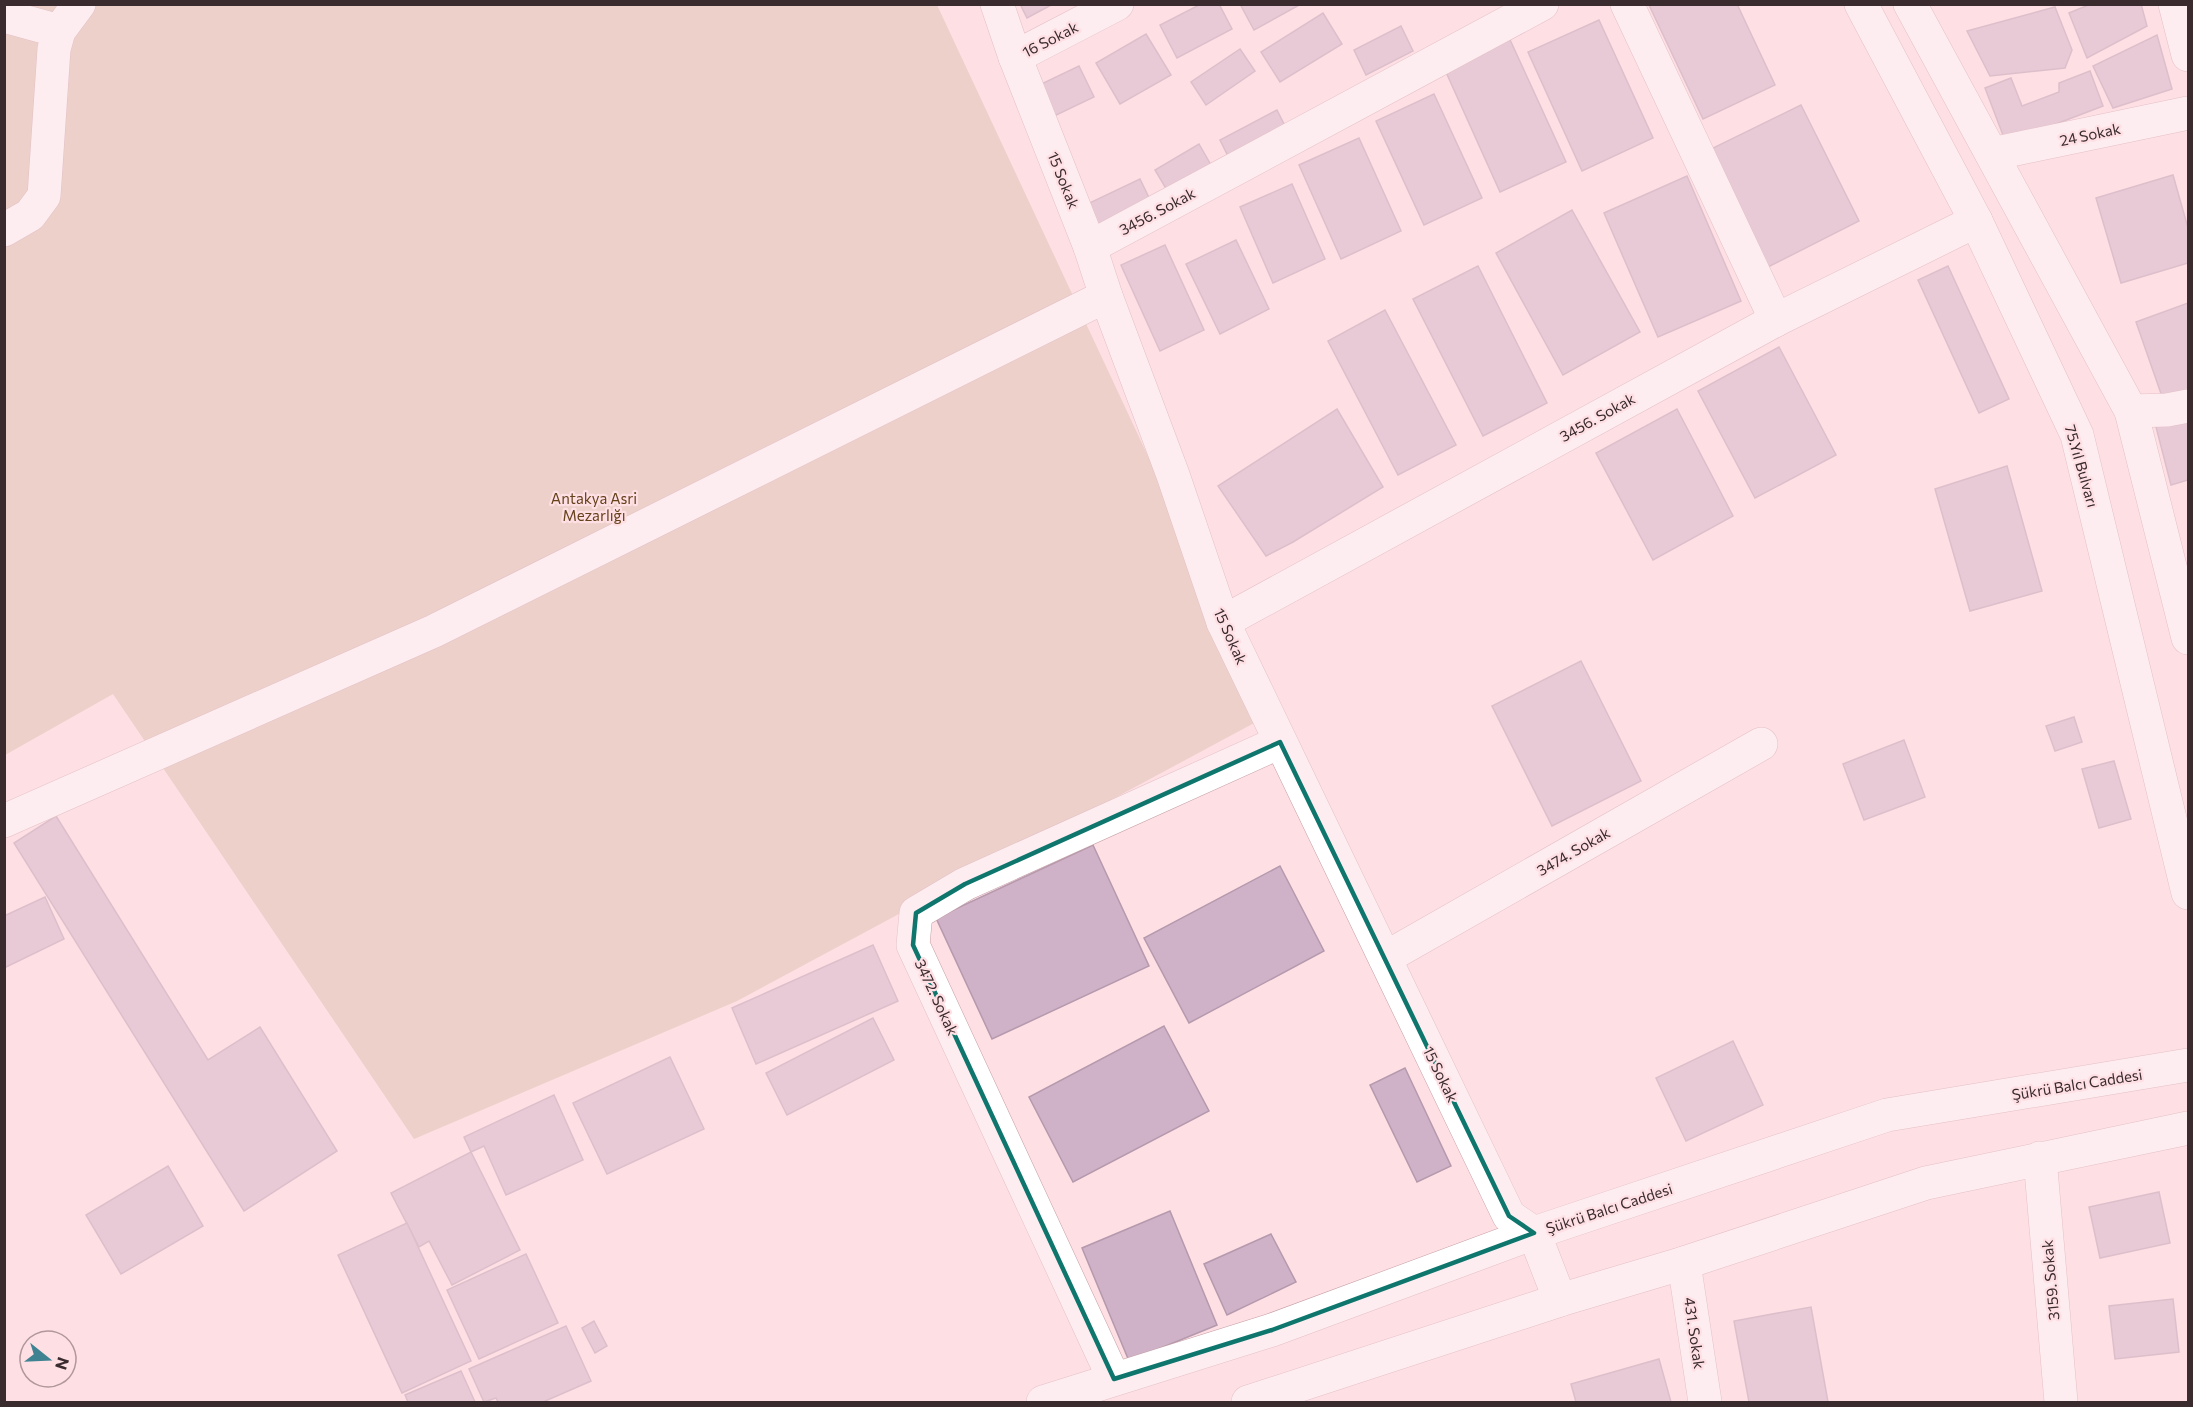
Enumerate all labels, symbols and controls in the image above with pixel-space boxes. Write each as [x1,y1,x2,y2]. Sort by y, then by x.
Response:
street label: 16 Sokak [1019,17,1081,61]
street label: 24 Sokak [2058,119,2122,149]
street label: 15 Sokak [1044,149,1084,211]
street label: 3456. Sokak [1116,183,1198,239]
street label: 3456. Sokak [1556,389,1638,445]
street label: 75.Yıl Bulvarı [2062,423,2102,509]
park label: Antakya Asri Mezarlığı [551,489,637,524]
street label: 15 Sokak [1211,605,1251,667]
street label: 3474. Sokak [1533,823,1613,879]
street label: 3472. Sokak [912,956,962,1038]
street label: 15 Sokak [1420,1043,1462,1105]
street label: Şükrü Balcı Caddesi [2010,1065,2144,1103]
street label: Şükrü Balcı Caddesi [1543,1179,1675,1237]
street label: 3159. Sokak [2038,1239,2062,1321]
street label: 431. Sokak [1681,1296,1709,1370]
north arrow [18,1329,78,1389]
text: N [52,1355,74,1372]

